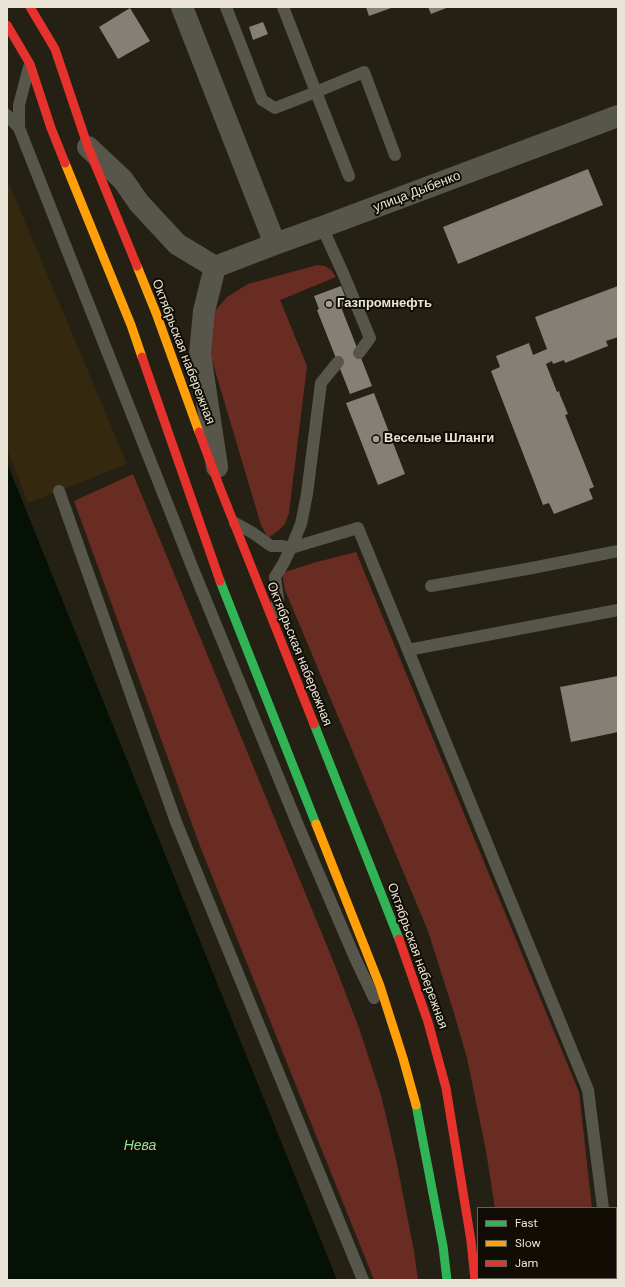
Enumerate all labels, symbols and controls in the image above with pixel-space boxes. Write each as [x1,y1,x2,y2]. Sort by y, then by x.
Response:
street label: улица Дыбенко [371,168,463,216]
street label: Октябрьская набережная [148,277,218,427]
place label: Газпромнефть [337,296,432,312]
marker: Газпромнефть [324,299,334,309]
place label: Веселые Шланги [384,431,494,447]
marker: Веселые Шланги [371,434,381,444]
street label: Октябрьская набережная [263,580,335,728]
street label: Октябрьская набережная [383,881,451,1031]
water label: Нева [124,1138,156,1154]
legend [477,1207,617,1279]
text: Fast [515,1215,538,1231]
text: Slow [515,1235,541,1251]
text: Jam [515,1255,538,1271]

